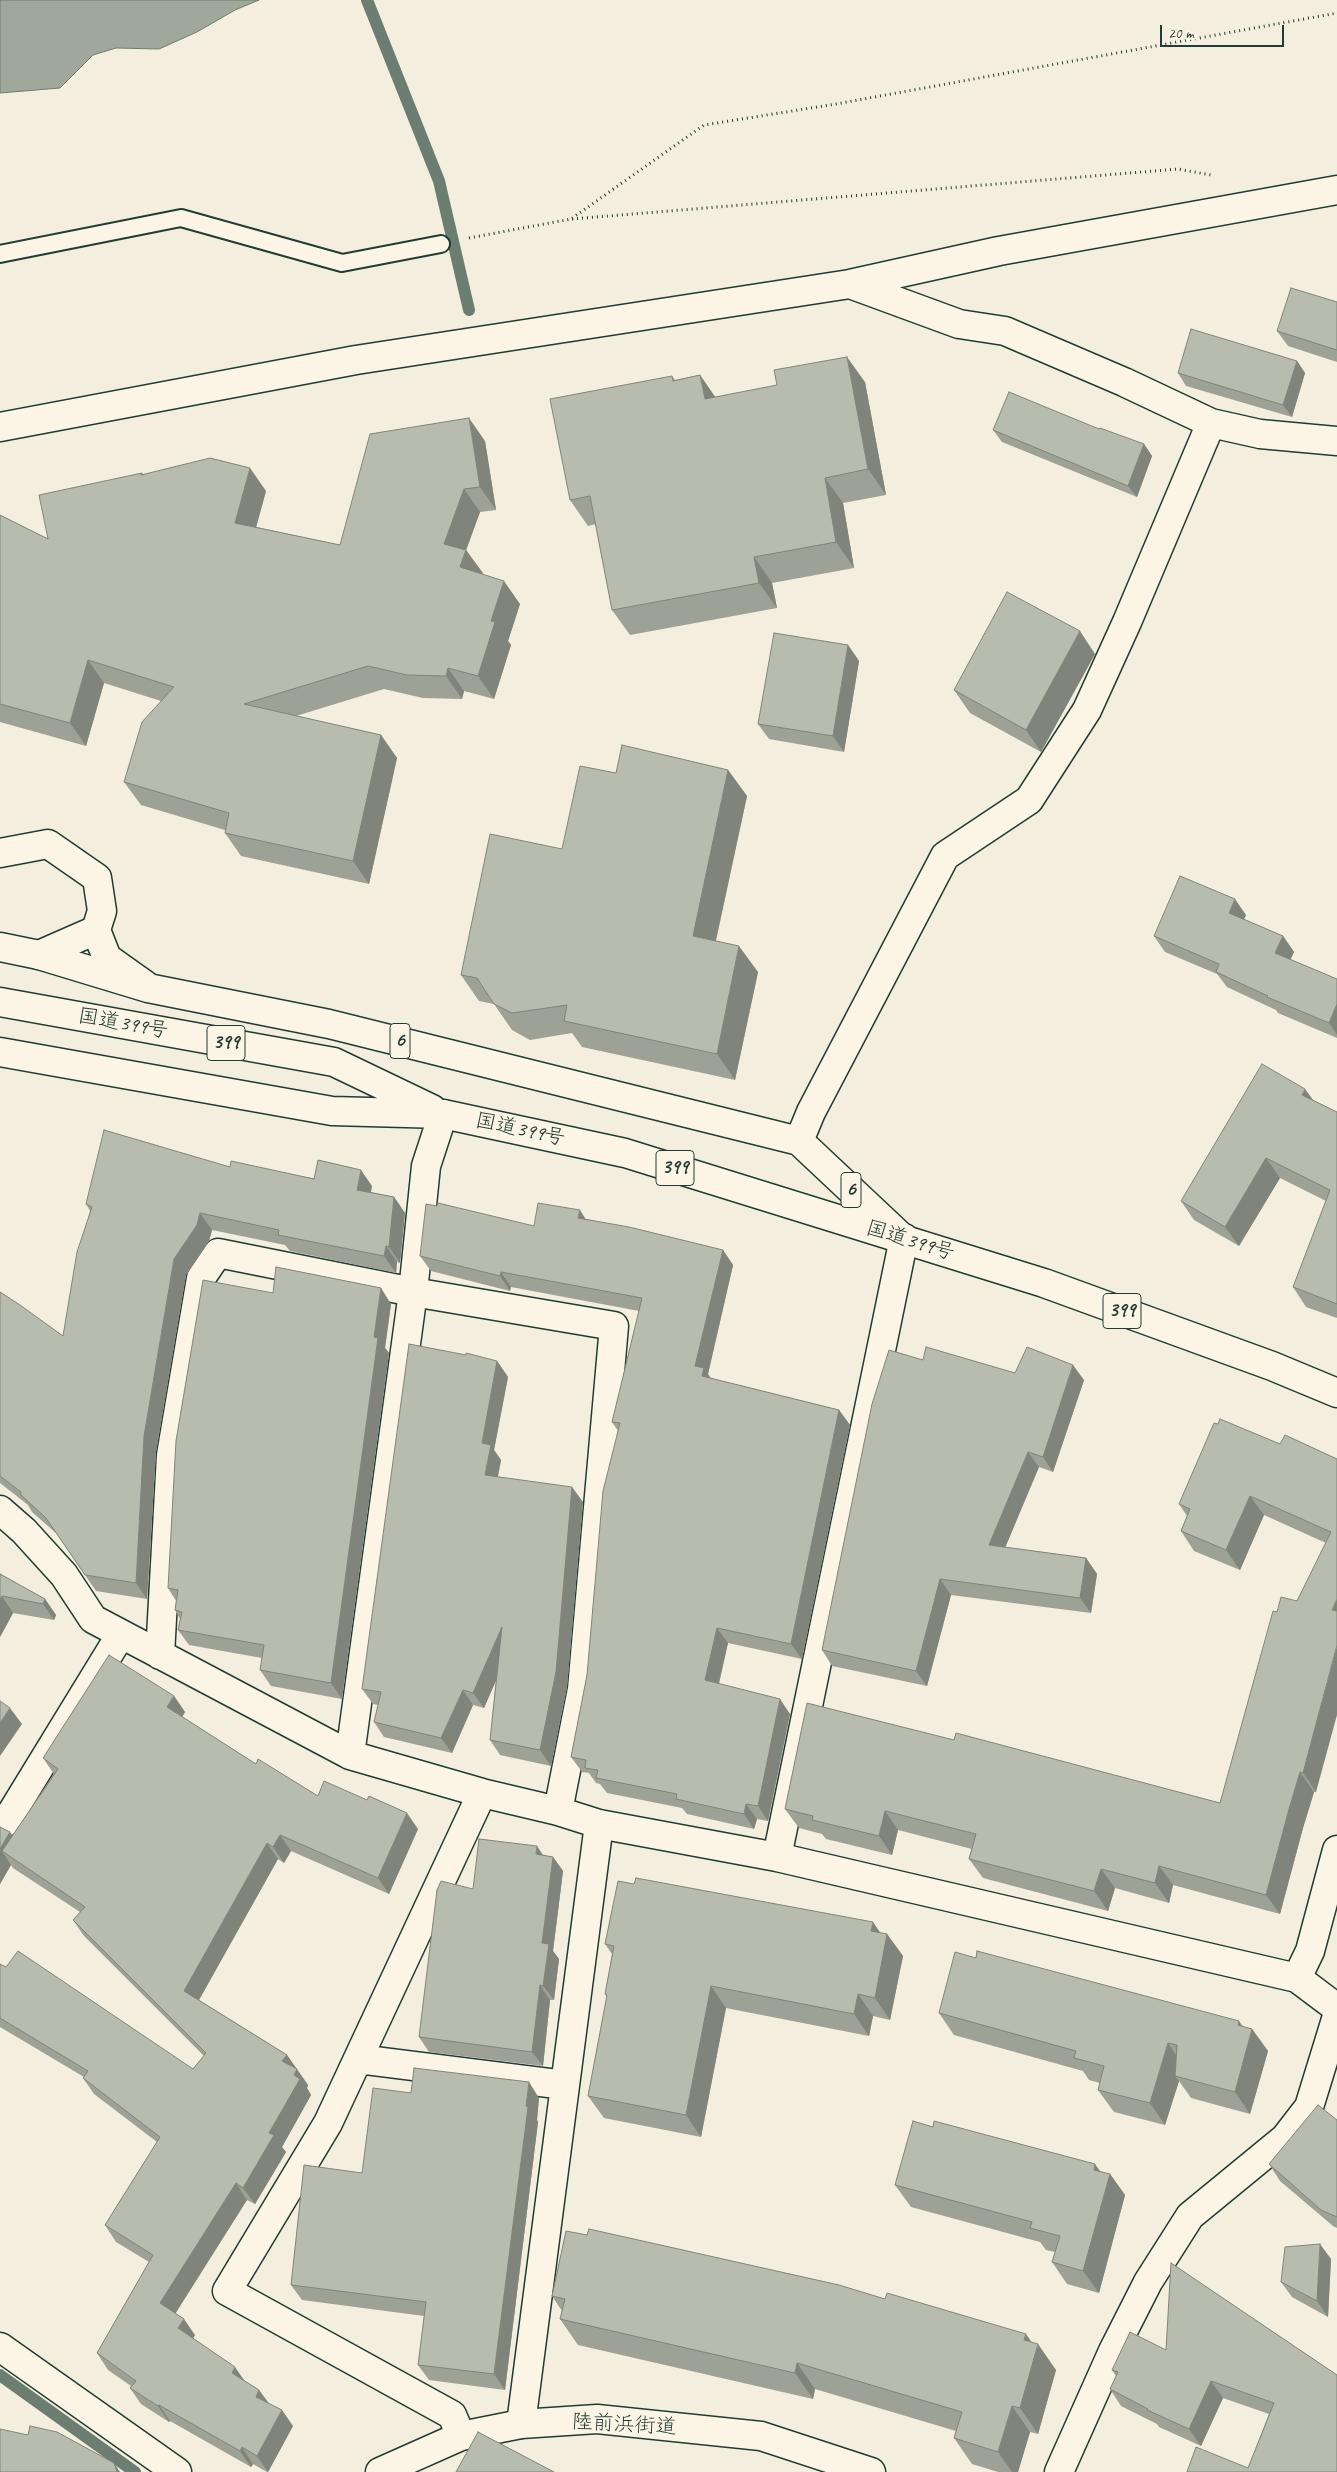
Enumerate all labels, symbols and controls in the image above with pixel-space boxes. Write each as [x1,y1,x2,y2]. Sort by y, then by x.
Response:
scale bar [1162,15,1286,47]
text: 20 m [1168,24,1194,43]
street label: 国道399号 [76,1004,170,1044]
road number: 6 [390,1024,410,1058]
road number: 399 [207,1026,245,1060]
street label: 国道399号 [473,1108,567,1152]
road number: 399 [656,1150,694,1186]
road number: 6 [841,1172,861,1208]
street label: 国道399号 [863,1216,957,1266]
road number: 399 [1103,1294,1141,1328]
street label: 陸前浜街道 [571,2410,677,2440]

